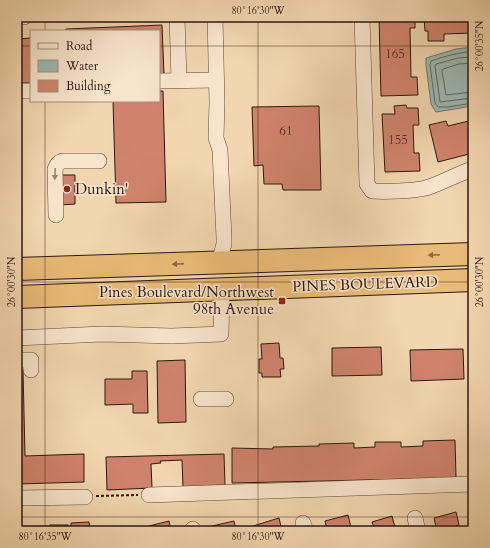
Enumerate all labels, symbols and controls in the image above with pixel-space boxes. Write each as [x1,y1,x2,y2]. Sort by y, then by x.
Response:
text: 80°16'30"W [231,4,286,18]
text: 26°00'35"N [473,20,487,71]
legend [30,30,160,102]
text: Road [66,38,93,54]
house number: 165 [385,45,405,63]
text: Water [65,58,99,74]
text: Building [66,78,111,94]
house number: 61 [279,122,293,140]
house number: 155 [388,131,408,149]
one-way arrow [52,168,58,181]
place label: Dunkin' [75,179,128,199]
marker: Dunkin' [62,184,72,194]
one-way arrow [427,252,440,258]
text: 26°00'30"N [5,256,19,307]
text: 26°00'30"N [473,256,487,307]
one-way arrow [171,261,184,267]
street label: PINES BOULEVARD [292,271,438,297]
place label: Pines Boulevard/Northwest 98th Avenue [99,282,274,319]
marker: Pines Boulevard/Northwest 98th Avenue [277,296,287,306]
text: 80°16'35"W [18,530,73,544]
text: 80°16'30"W [231,530,286,544]

